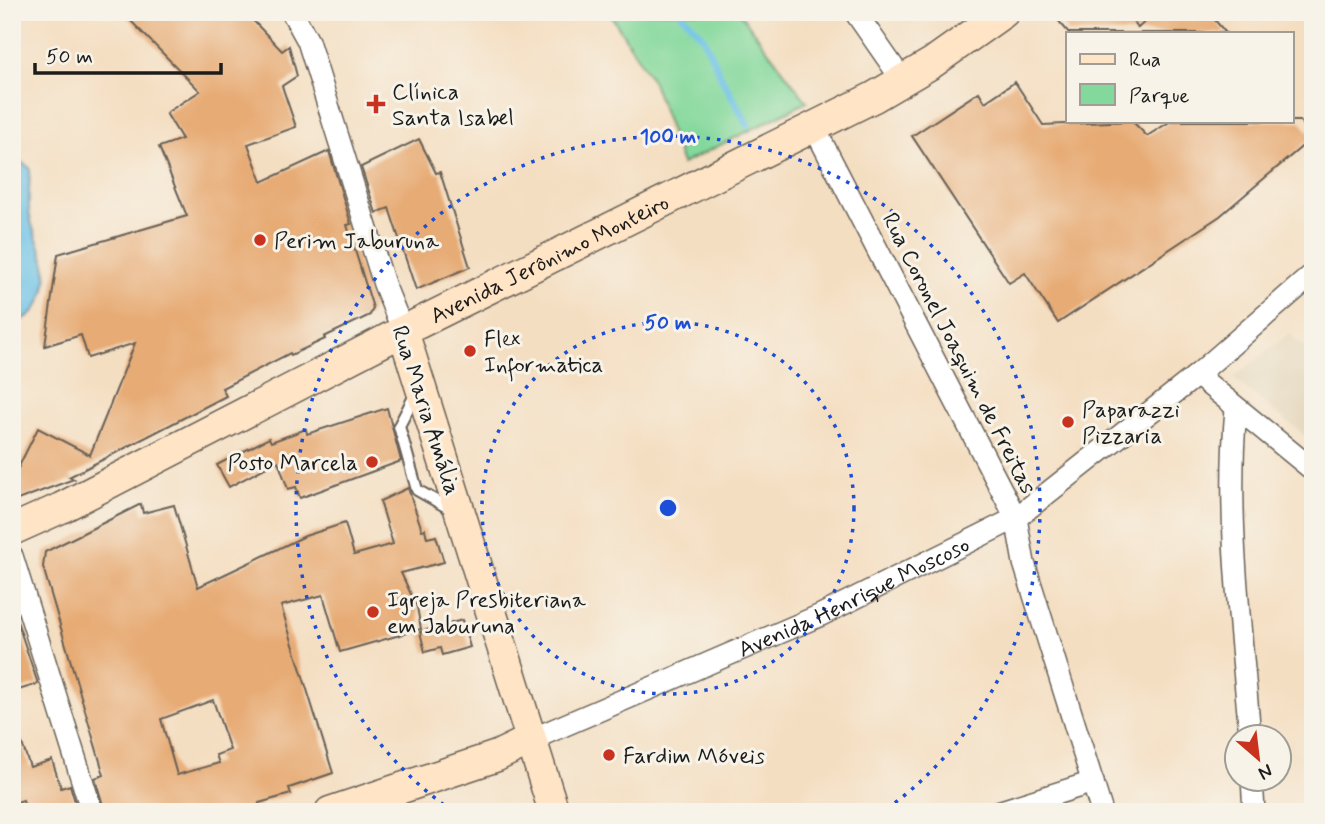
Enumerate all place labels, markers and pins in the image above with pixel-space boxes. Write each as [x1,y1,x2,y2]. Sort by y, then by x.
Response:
place label: Clínica Santa Isabel [392,78,514,134]
marker: Clínica Santa Isabel [366,94,386,114]
place label: Perim Jaburuna [274,227,439,257]
marker: Perim Jaburuna [252,232,268,248]
place label: Flex Informatica [484,325,603,382]
marker: Flex Informatica [462,343,478,359]
place label: Paparazzi Pizzaria [1082,396,1180,452]
marker: Paparazzi Pizzaria [1060,414,1076,430]
place label: Posto Marcela [228,449,358,479]
marker: Posto Marcela [364,454,380,470]
centre of rings [656,496,680,520]
place label: Igreja Presbiteriana em Jaburuna [387,586,586,642]
marker: Igreja Presbiteriana em Jaburuna [365,604,381,620]
place label: Fardim Móveis [623,742,765,772]
marker: Fardim Móveis [601,747,617,763]

